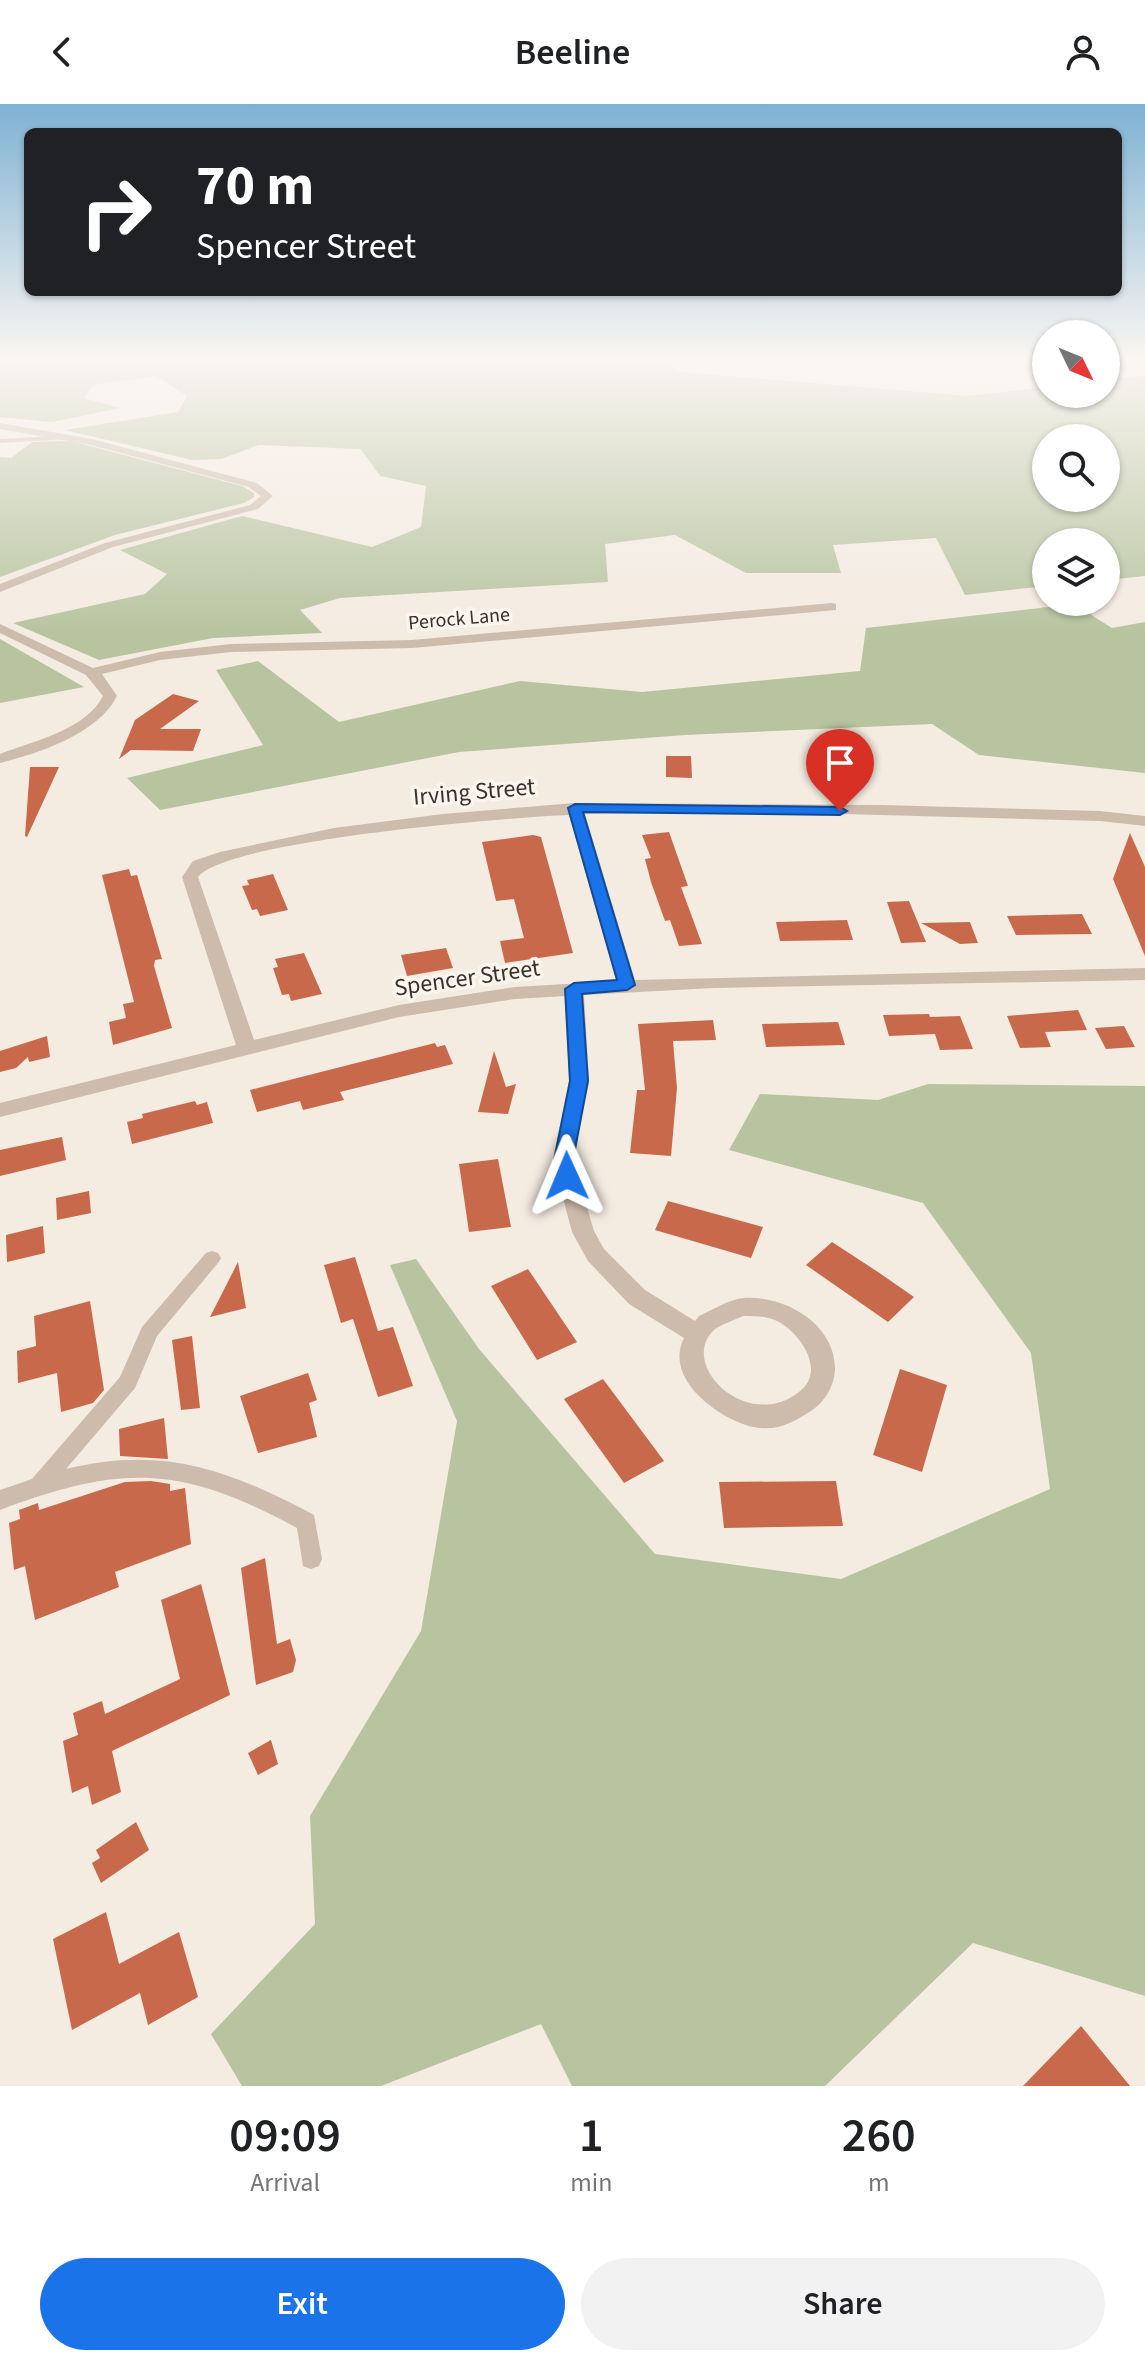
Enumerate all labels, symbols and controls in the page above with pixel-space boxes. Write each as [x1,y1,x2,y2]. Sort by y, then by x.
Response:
text: Beeline [515,27,630,78]
icon: back [40,30,84,74]
icon: person [1061,30,1105,74]
text: 70 m [196,147,314,226]
icon: right [64,160,168,264]
text: Spencer Street [196,221,416,272]
north arrow [1032,320,1120,408]
map controls [1032,320,1120,616]
button: search [1032,424,1120,512]
button: layers [1032,528,1120,616]
street label: Perock Lane [407,601,511,637]
pin [806,729,874,811]
icon: arrive [818,741,862,785]
street label: Irving Street [411,769,537,815]
street label: Spencer Street [392,950,542,1006]
position arrow [525,1134,609,1218]
text: 09:09 [229,2102,341,2170]
text: 1 [579,2102,604,2170]
text: 260 [842,2102,916,2170]
text: Arrival [250,2164,320,2201]
text: min [570,2164,612,2201]
text: m [868,2164,890,2201]
button: Exit [40,2258,565,2350]
button: Share [581,2258,1105,2350]

